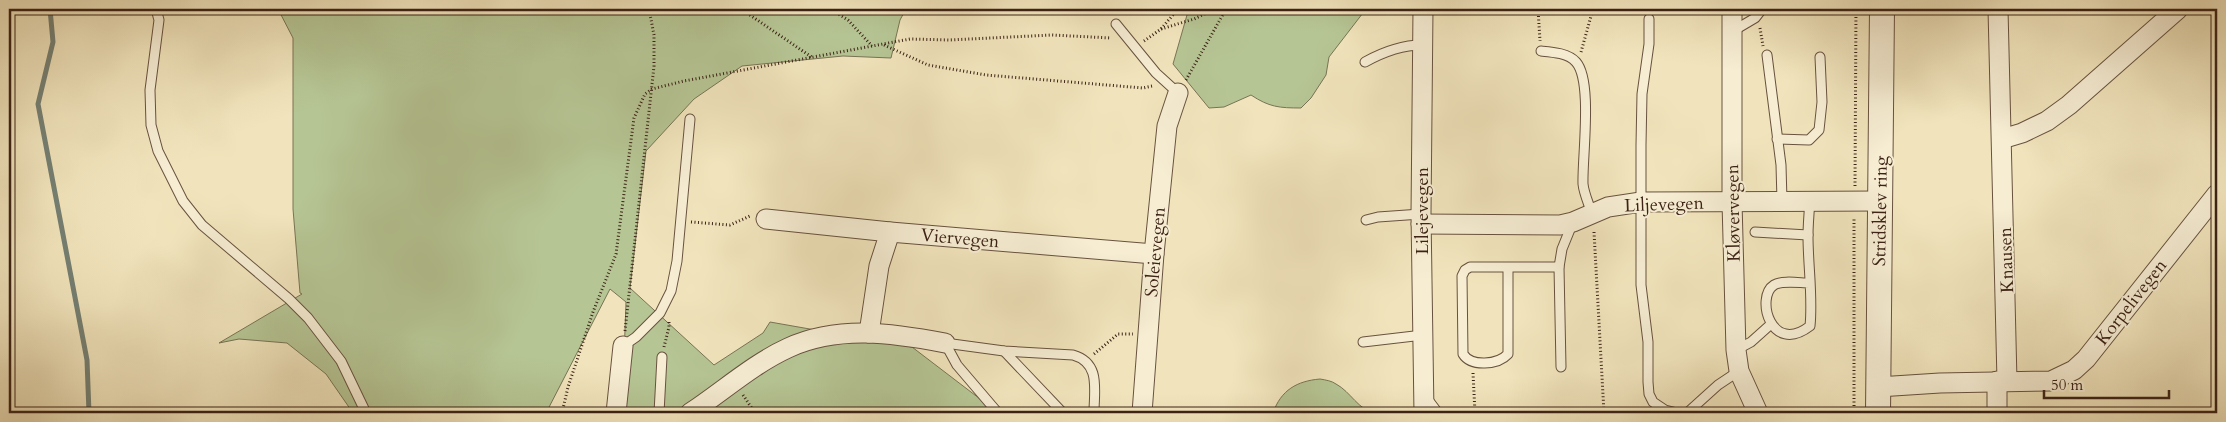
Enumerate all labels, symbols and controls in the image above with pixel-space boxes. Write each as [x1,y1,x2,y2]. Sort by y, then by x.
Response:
street label: Stridsklev ring [1867,155,1894,266]
street label: Kløvervegen [1720,163,1747,262]
street label: Lilejevegen [1410,166,1435,255]
street label: Liljevegen [1624,191,1705,218]
street label: Soleievegen [1139,205,1172,298]
street label: Viervegen [920,223,1001,254]
street label: Knausen [1993,226,2020,293]
street label: Korpelivegen [2090,253,2173,351]
scale bar [2044,367,2168,399]
text: 50 m [2051,375,2083,395]

